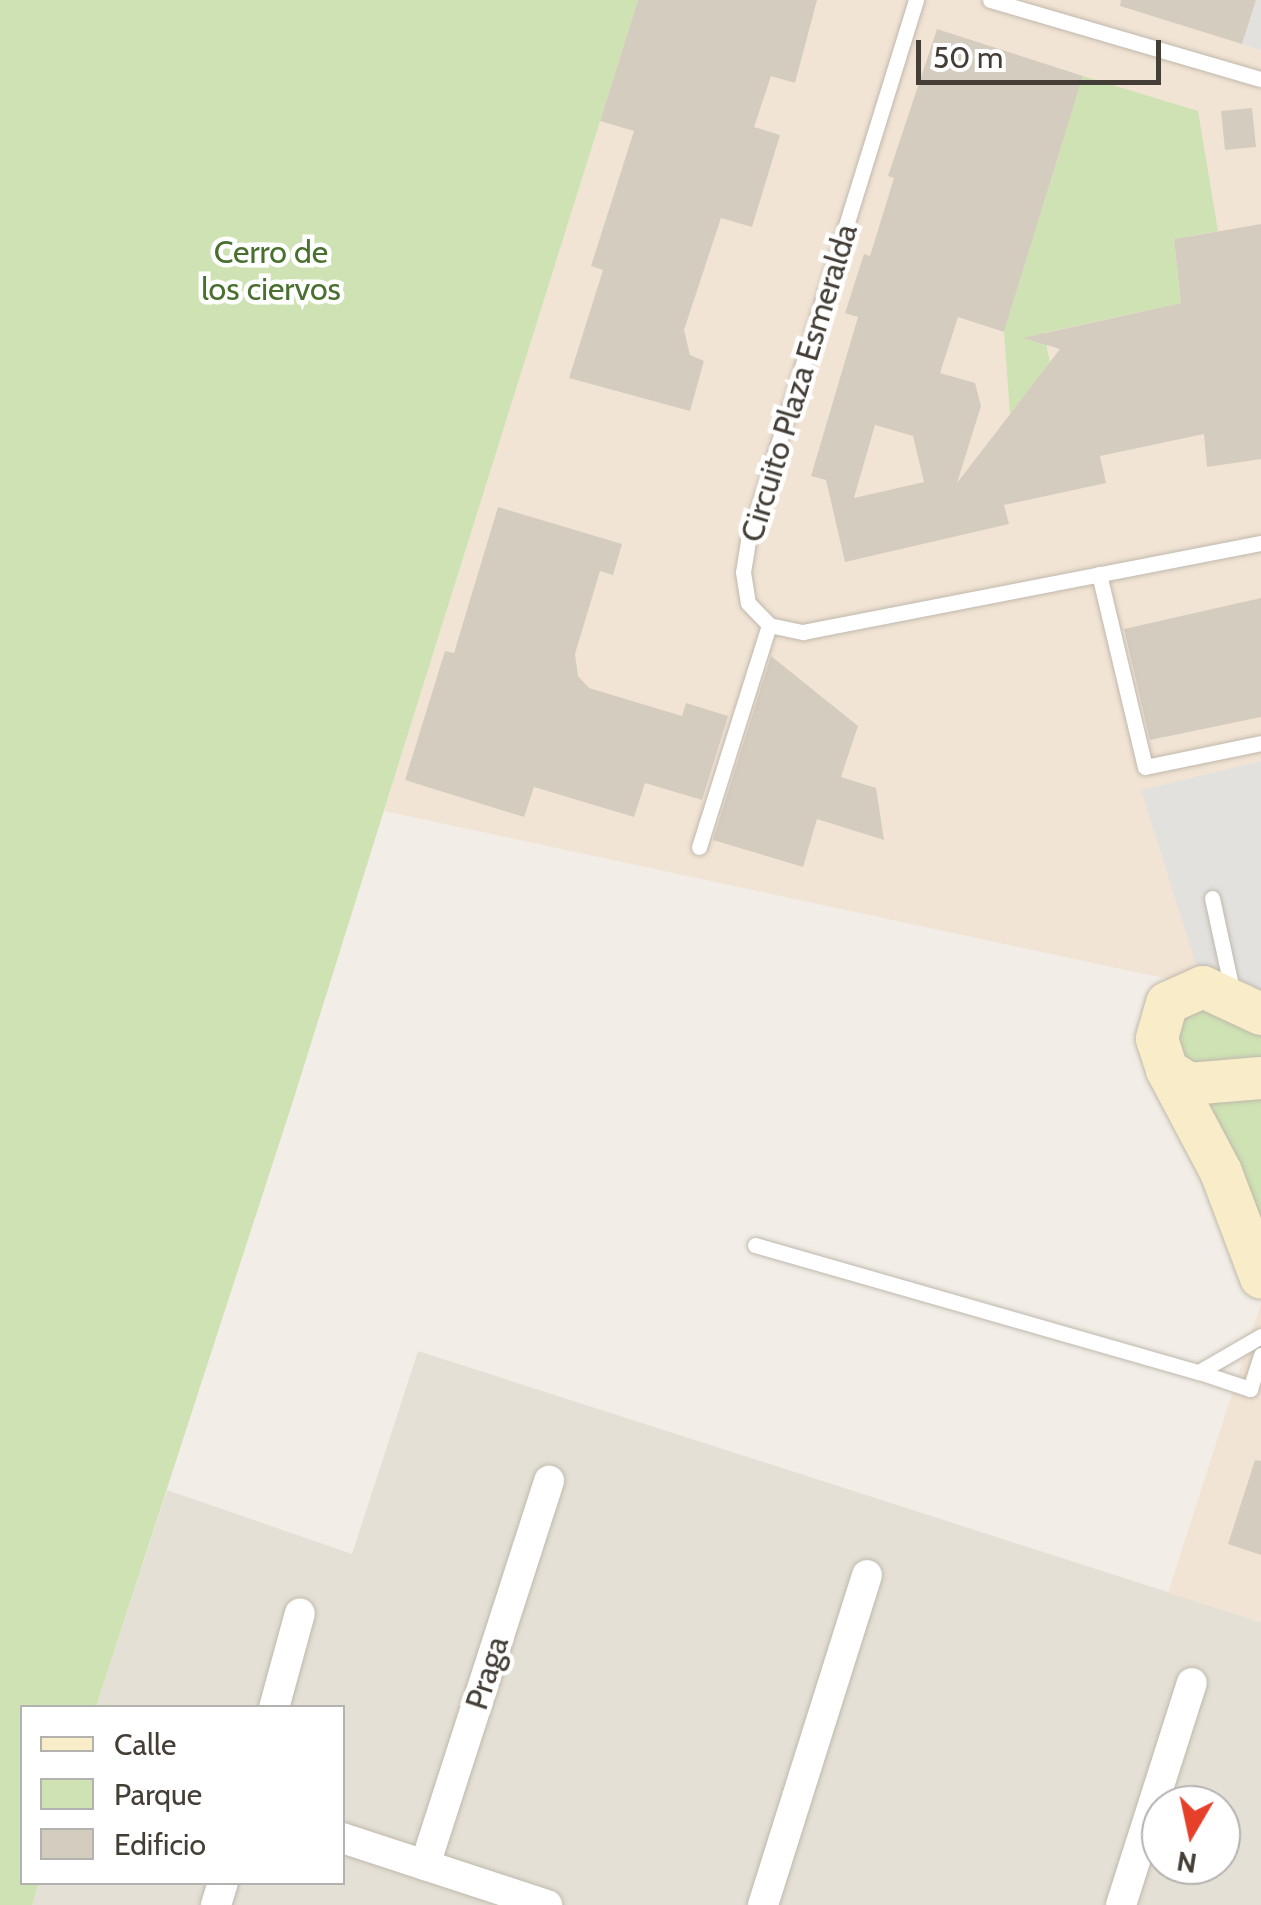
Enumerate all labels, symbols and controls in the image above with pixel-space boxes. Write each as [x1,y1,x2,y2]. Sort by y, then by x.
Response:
scale bar [921,20,1166,82]
text: 50 m [933,39,1003,76]
street label: Circuito Plaza Esmeralda [732,219,866,547]
park label: Cerro de los ciervos [201,234,341,309]
street label: Praga [457,1632,517,1714]
legend [20,1705,345,1885]
text: Calle [114,1726,176,1763]
text: Parque [114,1776,202,1813]
north arrow [1141,1785,1241,1885]
text: Edificio [114,1826,206,1863]
text: N [1174,1844,1199,1881]

